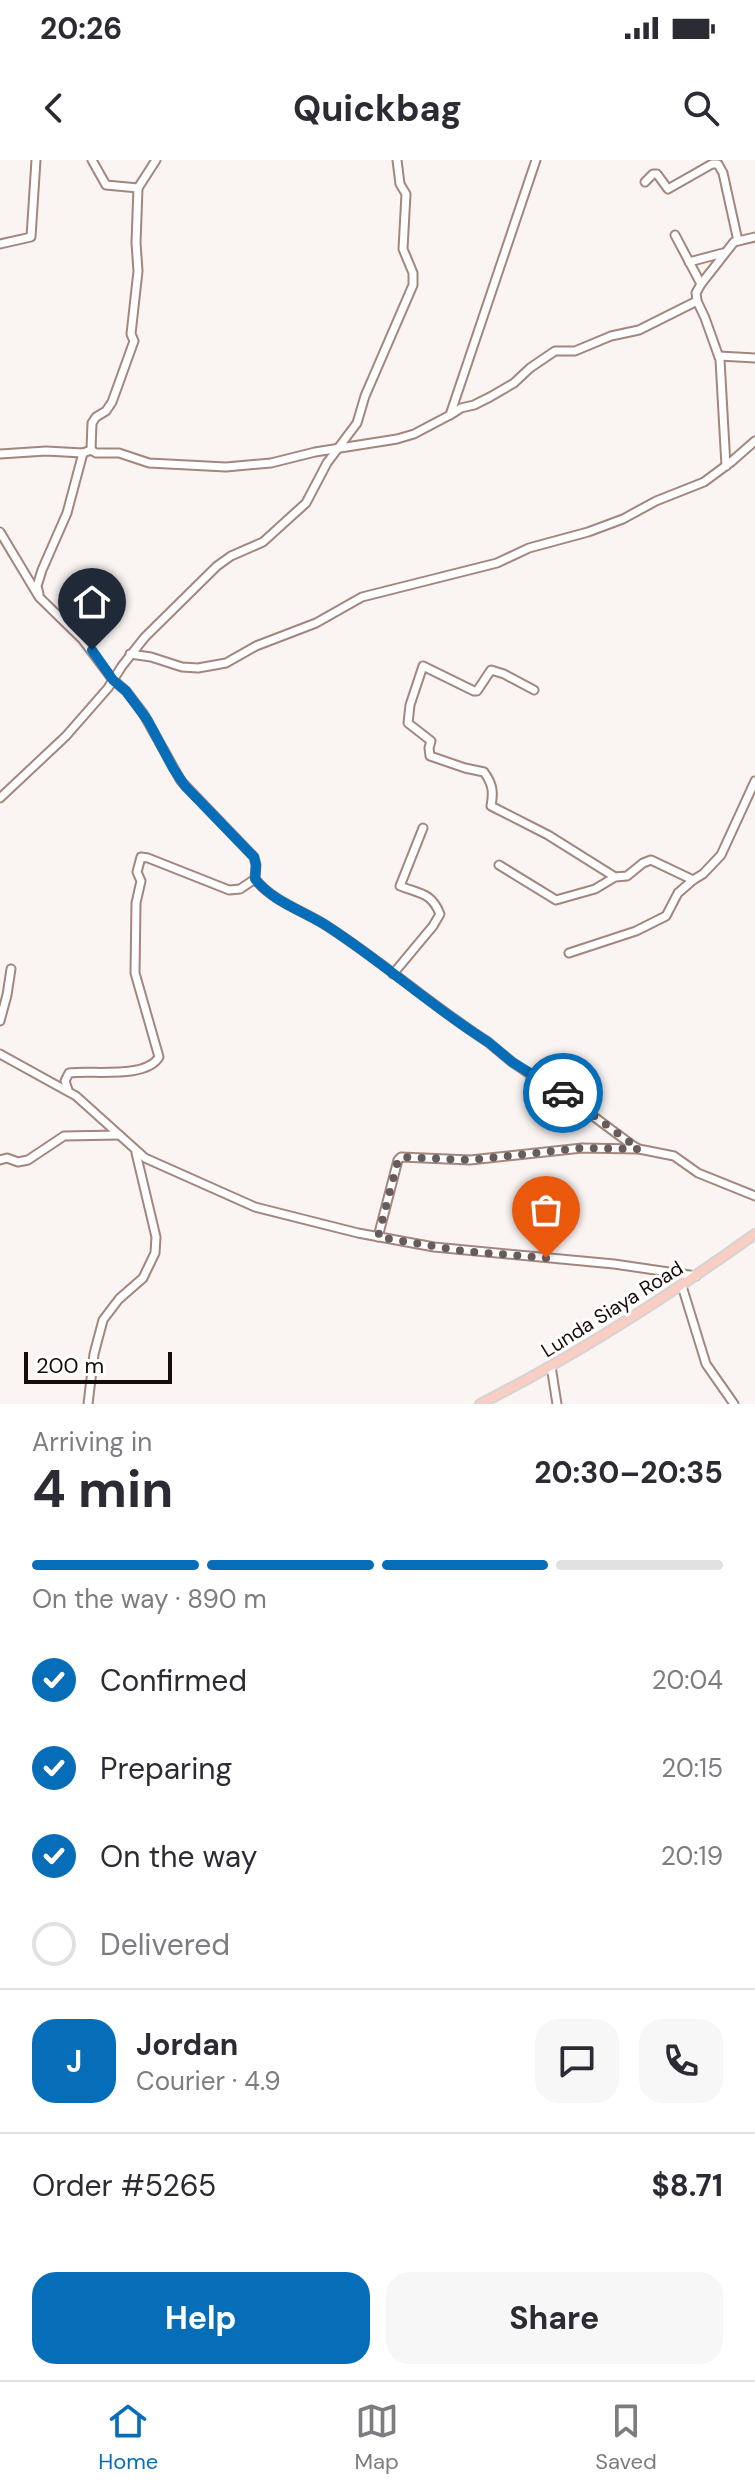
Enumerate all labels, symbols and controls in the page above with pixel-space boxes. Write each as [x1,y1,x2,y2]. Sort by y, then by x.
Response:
text: 20:26 [40,9,122,48]
text: Quickbag [293,85,462,132]
icon: back [32,86,76,130]
icon: search [679,86,723,130]
pin [58,568,126,650]
icon: home [70,580,114,624]
courier [523,1053,603,1133]
icon: car [541,1071,585,1115]
pin [512,1176,580,1258]
icon: bag [524,1188,568,1232]
street label: Lunda Siaya Road [536,1255,688,1363]
scale bar [24,1348,172,1384]
text: 200 m [36,1351,104,1380]
text: Arriving in [32,1425,152,1459]
text: 20:30–20:35 [534,1453,723,1492]
text: 4 min [32,1455,173,1523]
text: On the way · 890 m [32,1582,267,1616]
icon: check [32,1658,76,1702]
text: Confirmed [100,1661,247,1700]
text: 20:04 [652,1663,723,1697]
icon: check [32,1746,76,1790]
text: Preparing [100,1749,232,1788]
text: 20:15 [661,1751,723,1785]
icon: check [32,1834,76,1878]
text: On the way [100,1837,257,1876]
text: 20:19 [661,1839,723,1873]
text: Delivered [100,1925,230,1964]
button: chat [535,2019,619,2103]
button: phone [639,2019,723,2103]
text: Jordan [136,2025,238,2064]
text: J [66,2042,82,2081]
text: Courier · 4.9 [136,2064,281,2098]
text: Order #5265 [32,2166,216,2205]
text: $8.71 [652,2166,723,2205]
button: Help [32,2272,370,2364]
button: Share [386,2272,723,2364]
tab: Home [98,2399,158,2476]
tab: Map [355,2399,399,2476]
tab: Saved [595,2399,657,2476]

